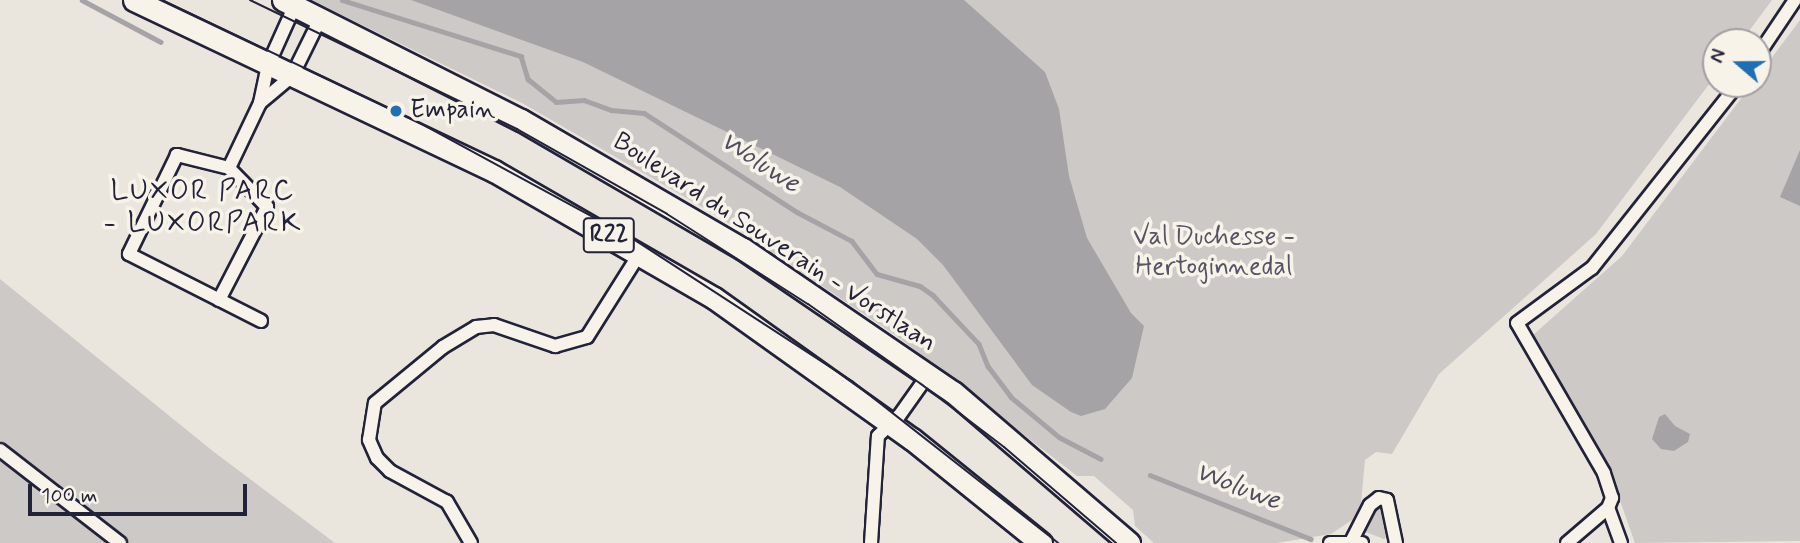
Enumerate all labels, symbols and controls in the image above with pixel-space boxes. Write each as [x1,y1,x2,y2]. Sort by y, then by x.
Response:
north arrow [1702,28,1772,98]
text: N [1705,46,1733,67]
place label: Empain [410,95,495,127]
marker: Empain [388,103,404,119]
water label: Woluwe [713,125,807,201]
street label: Boulevard du Souverain - Vorstlaan [609,128,939,358]
district label: LUXOR PARC - LUXORPARK [105,175,301,241]
road number: R22 [583,214,635,256]
park label: Val Duchesse - Hertoginnedal [1132,222,1296,284]
water label: Woluwe [1190,455,1286,519]
scale bar [32,470,250,514]
text: 100 m [41,482,97,510]

